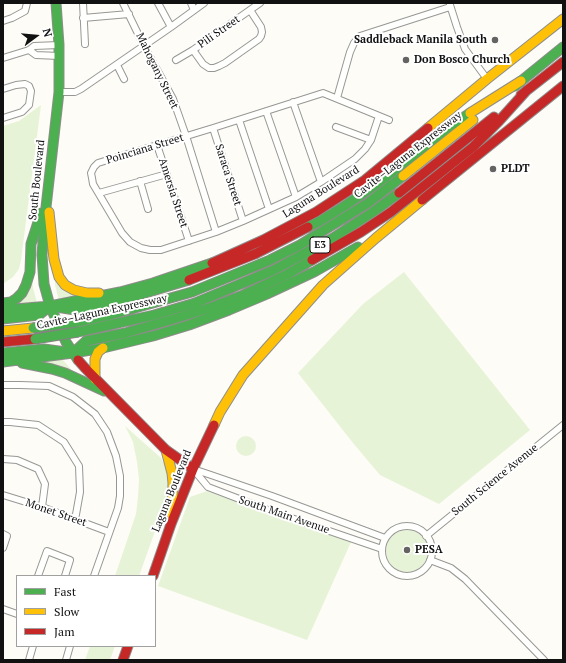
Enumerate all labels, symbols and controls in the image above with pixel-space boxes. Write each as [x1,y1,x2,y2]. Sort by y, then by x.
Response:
street label: Pili Street [195,13,243,51]
north arrow [16,16,56,56]
text: N [40,27,55,39]
street label: Mahogany Street [133,31,181,111]
place label: Saddleback Manila South [354,33,487,47]
marker: Saddleback Manila South [490,35,500,45]
place label: Don Bosco Church [414,53,510,67]
marker: Don Bosco Church [401,55,411,65]
street label: Cavite–Laguna Expressway [351,109,465,201]
street label: Poinciana Street [105,131,185,167]
street label: South Boulevard [26,139,48,221]
street label: Saraca Street [212,143,244,207]
street label: Amersia Street [156,157,190,229]
place label: PLDT [501,162,530,176]
street label: Laguna Boulevard [280,163,362,221]
marker: PLDT [488,164,498,174]
road number: E3 [310,237,330,253]
street label: Cavite–Laguna Expressway [35,292,169,332]
street label: South Science Avenue [449,441,541,519]
street label: Laguna Boulevard [149,448,195,534]
street label: South Main Avenue [237,493,331,537]
street label: Monet Street [24,496,88,530]
place label: PESA [415,543,443,557]
marker: PESA [402,545,412,555]
legend [16,575,156,647]
text: Fast [54,584,76,599]
text: Slow [54,604,79,619]
text: Jam [54,624,75,639]

